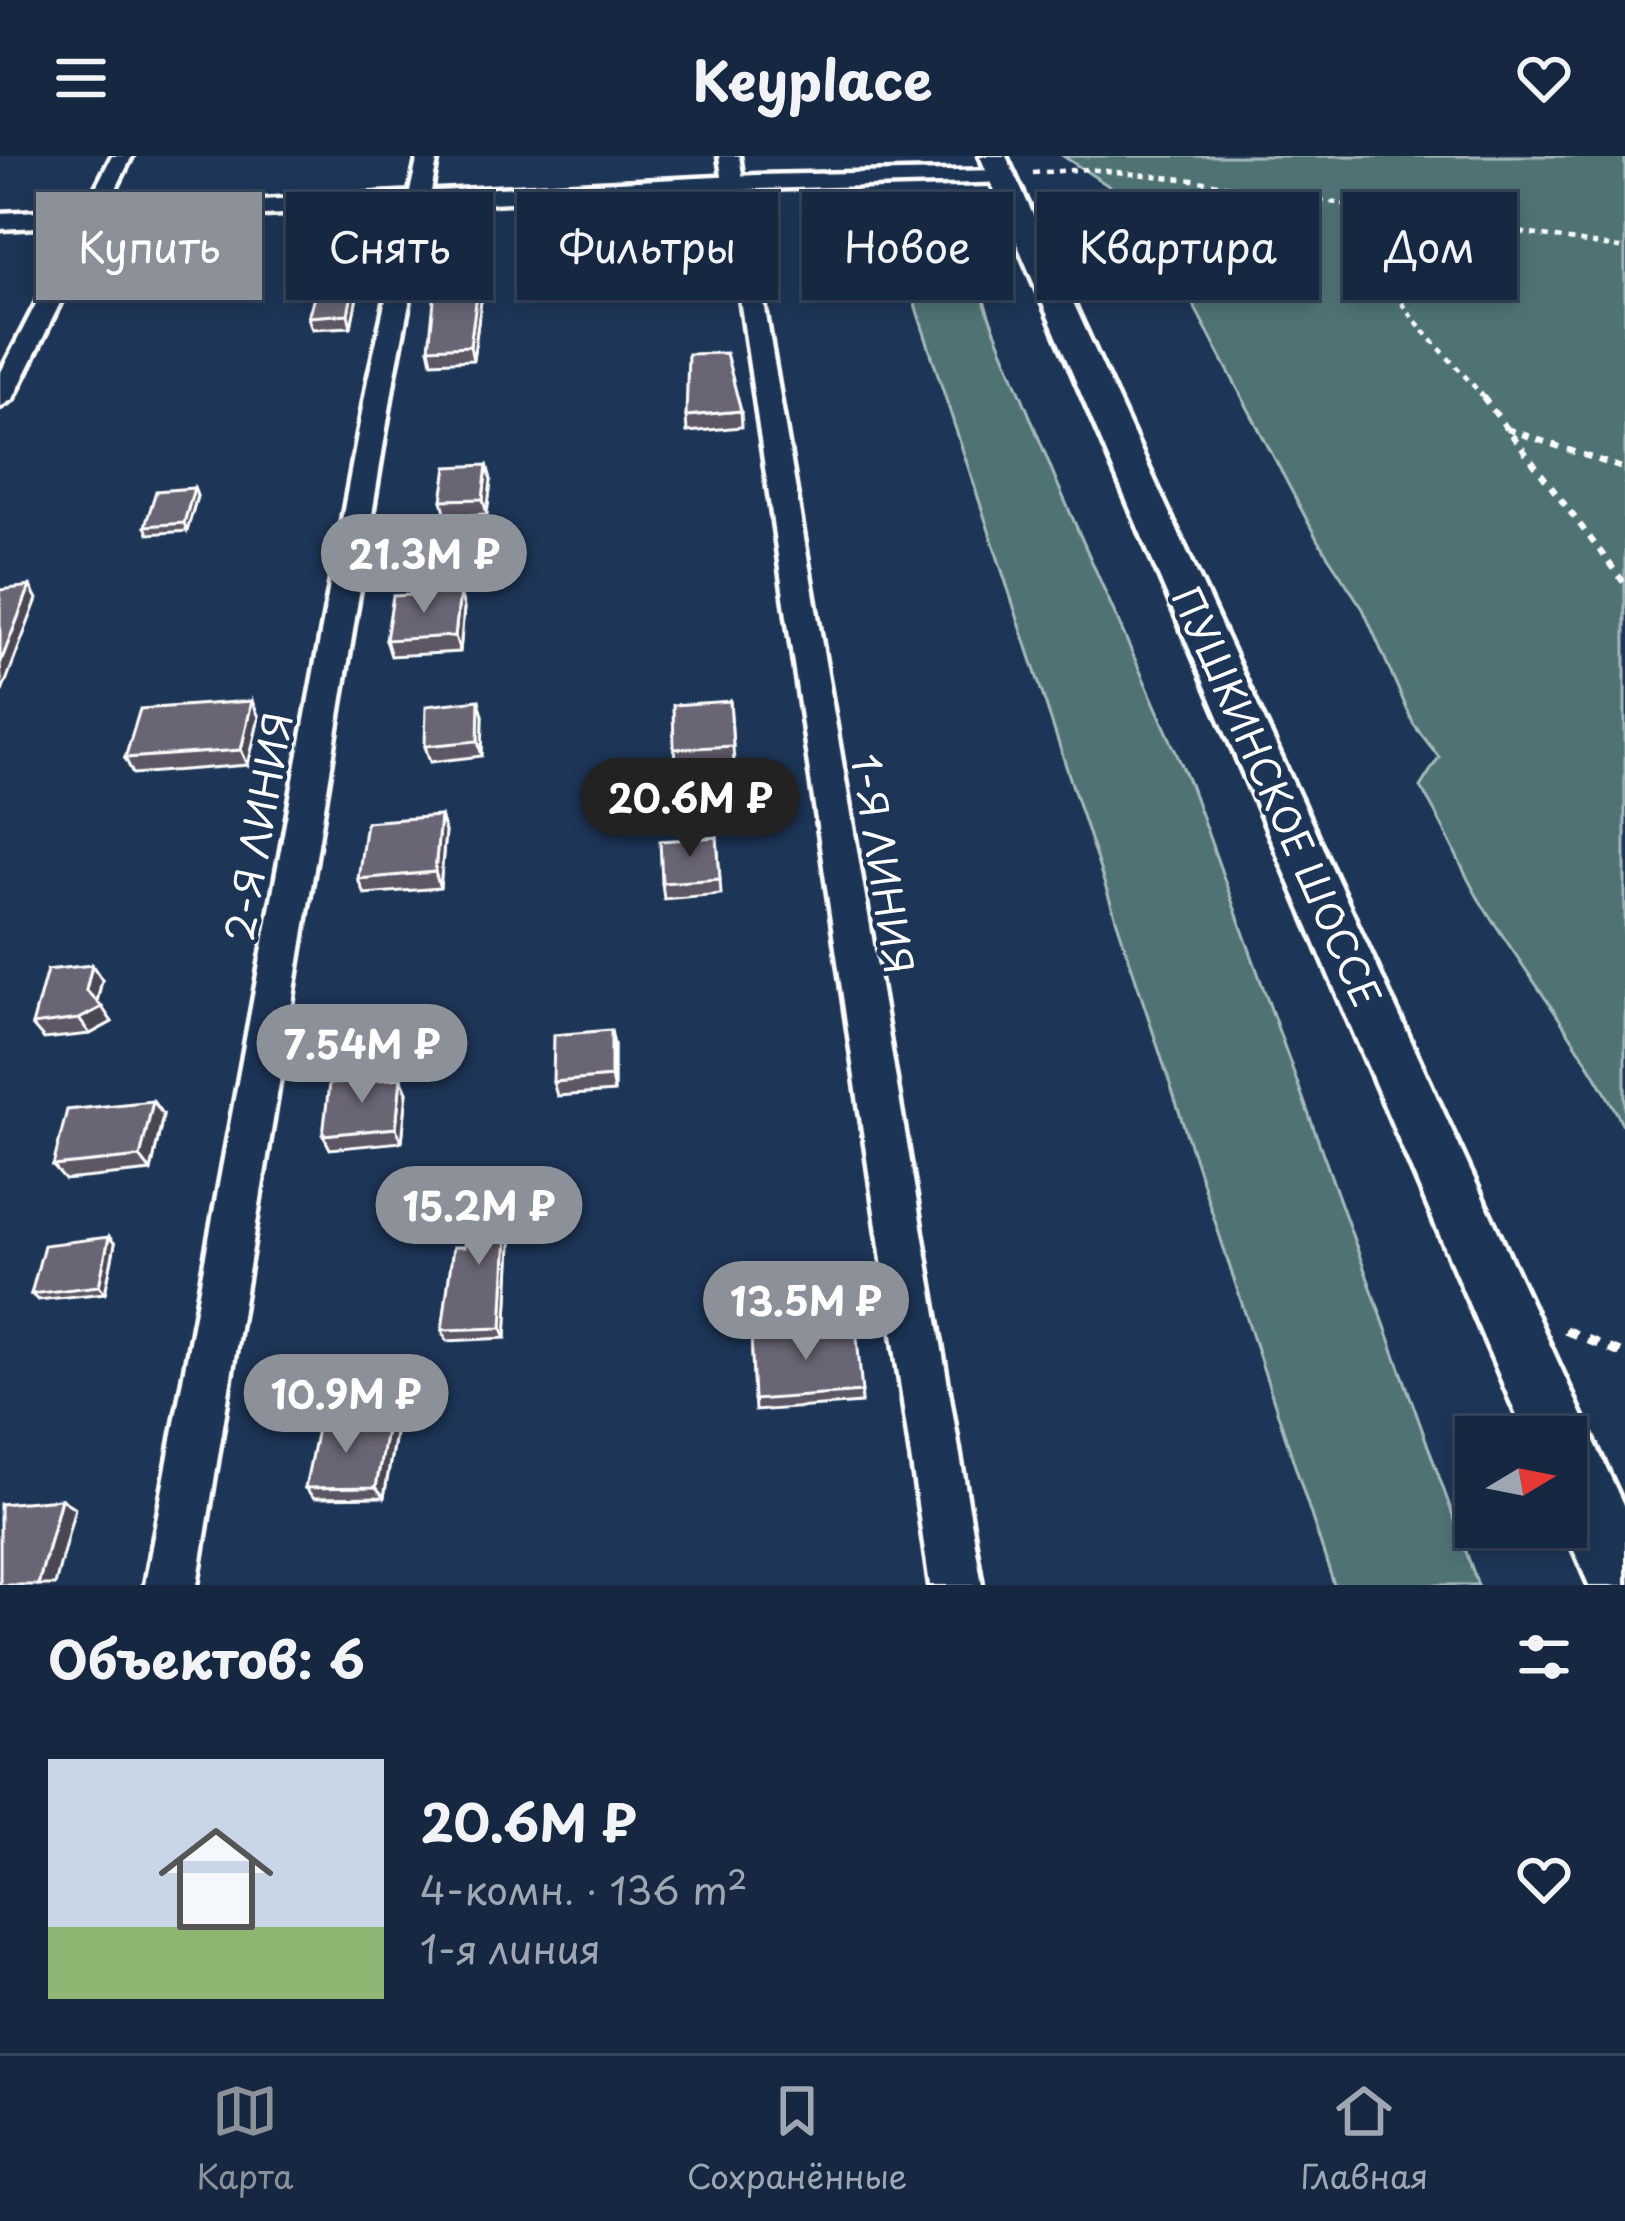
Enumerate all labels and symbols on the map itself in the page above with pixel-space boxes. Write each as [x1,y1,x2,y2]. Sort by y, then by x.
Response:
pin: 21.3M ₽ [313,514,535,616]
street label: ПУШКИНСКОЕ ШОССЕ [1159,576,1398,1016]
street label: 2-Я ЛИНИЯ [207,707,306,946]
street label: 1-Я ЛИНИЯ [838,749,931,978]
pin: 20.6M ₽ [579,758,801,860]
pin: 7.54M ₽ [251,1004,473,1106]
pin: 15.2M ₽ [368,1166,590,1268]
pin: 13.5M ₽ [695,1261,917,1363]
pin: 10.9M ₽ [235,1354,457,1456]
north arrow [1455,1416,1587,1548]

